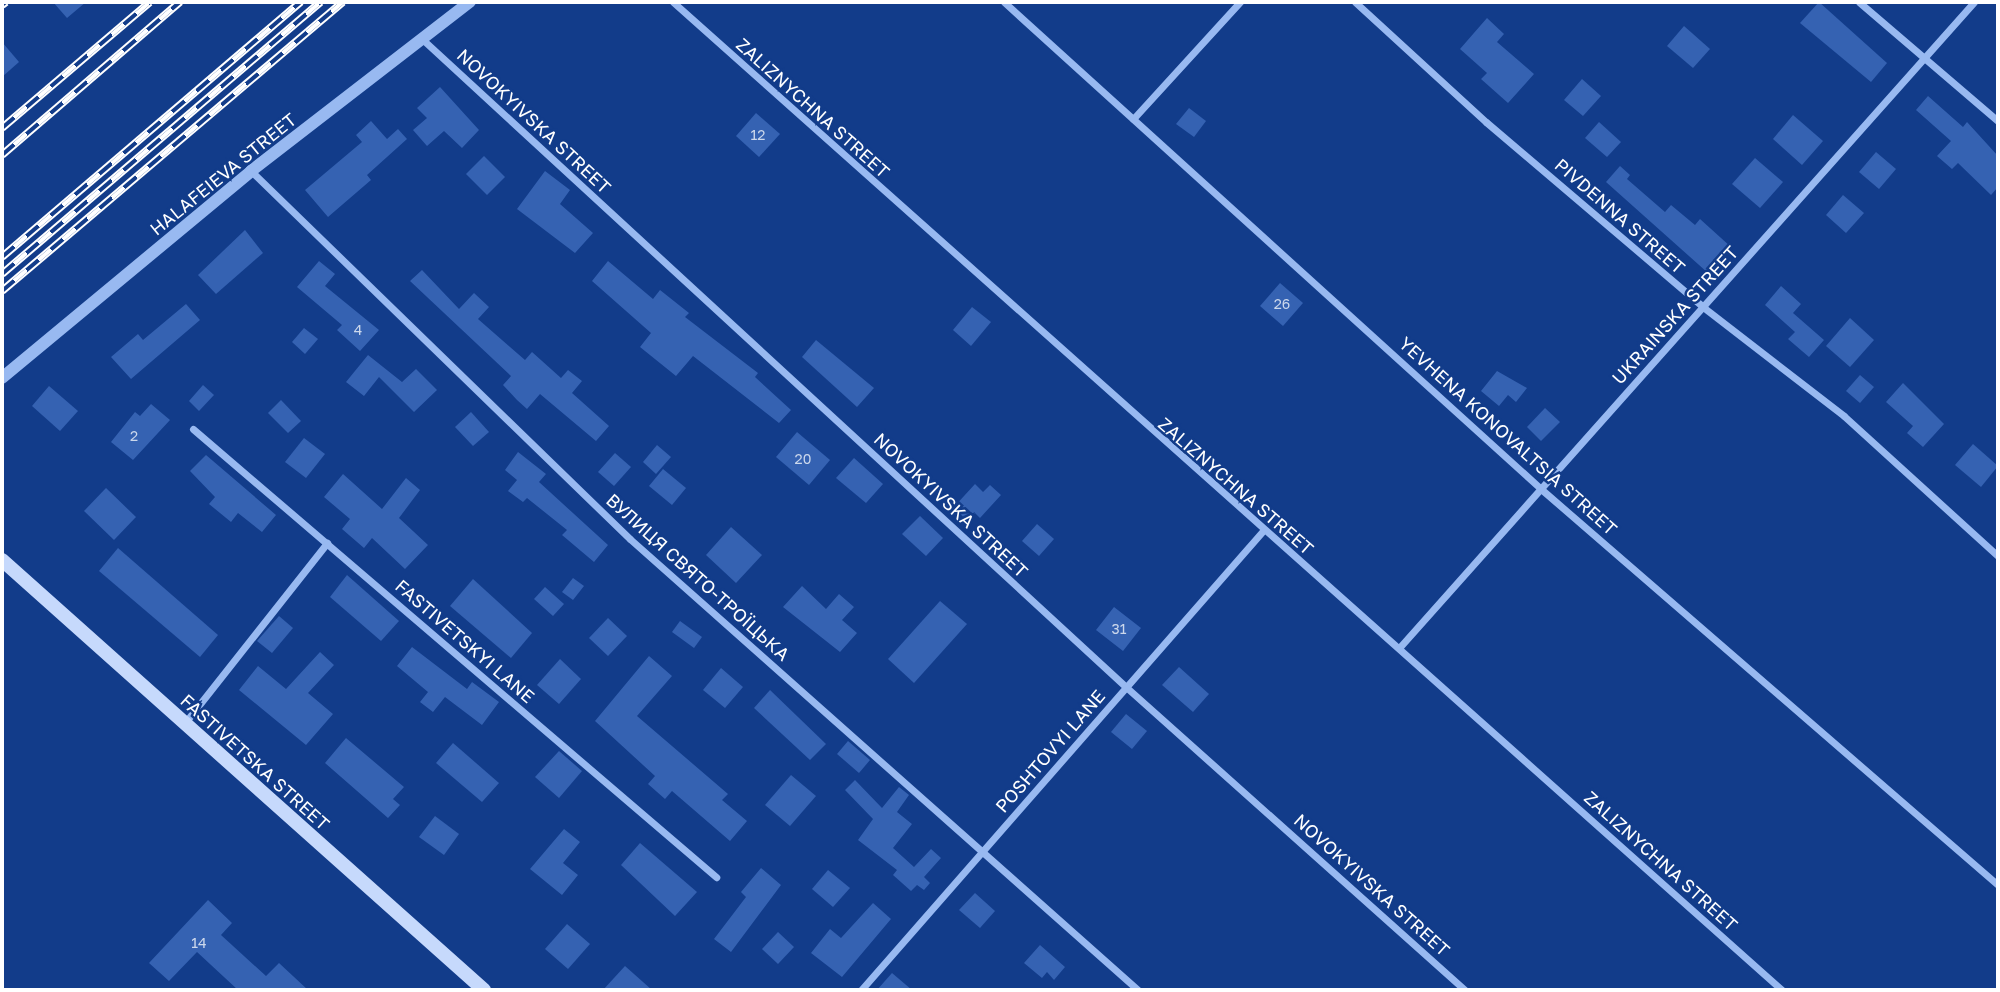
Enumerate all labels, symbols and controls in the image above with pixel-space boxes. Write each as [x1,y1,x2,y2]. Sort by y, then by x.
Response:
street label: ZALIZNYCHNA STREET [732,34,894,182]
street label: NOVOKYIVSKA STREET [453,44,615,198]
street label: HALAFEIEVA STREET [145,108,301,240]
house number: 12 [751,127,765,143]
street label: PIVDENNA STREET [1551,154,1689,278]
street label: UKRAINSKA STREET [1607,242,1743,388]
house number: 26 [1274,296,1290,312]
house number: 4 [354,322,362,338]
street label: YEVHENA KONOVALTSIA STREET [1395,332,1621,540]
street label: ZALIZNYCHNA STREET [1154,413,1318,559]
house number: 2 [130,428,138,444]
street label: NOVOKYIVSKA STREET [870,428,1032,582]
house number: 20 [795,451,811,467]
street label: ВУЛИЦЯ СВЯТО-ТРОЇЦЬКА [602,489,794,665]
street label: FASTIVETSKYI LANE [391,575,539,707]
house number: 31 [1112,621,1126,637]
street label: POSHTOVYI LANE [991,685,1109,817]
street label: FASTIVETSKA STREET [176,689,334,835]
street label: ZALIZNYCHNA STREET [1580,787,1742,935]
street label: NOVOKYIVSKA STREET [1290,809,1454,961]
house number: 14 [191,935,207,951]

